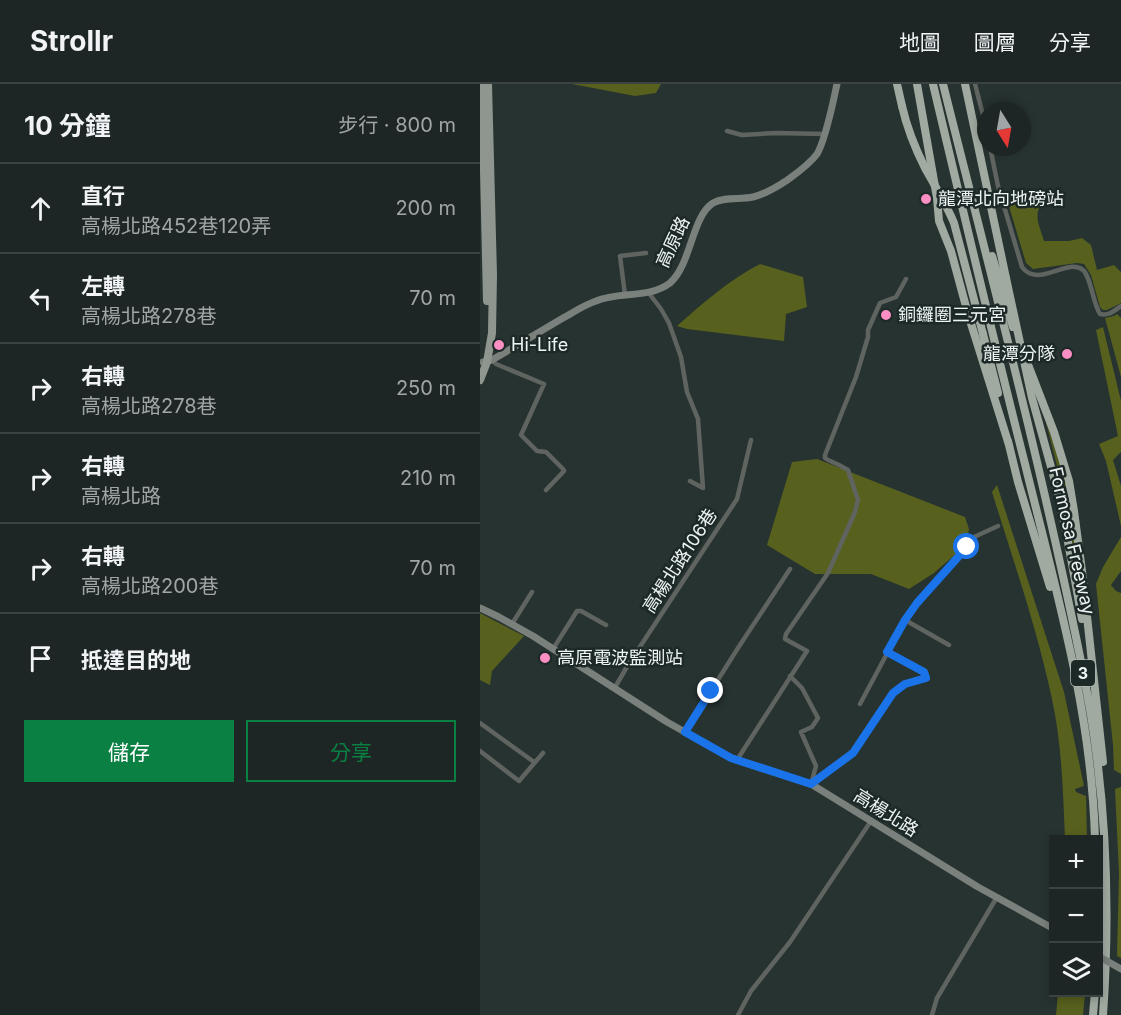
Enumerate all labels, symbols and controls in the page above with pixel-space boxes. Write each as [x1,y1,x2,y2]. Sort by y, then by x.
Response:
text: Strollr [30,24,113,58]
text: 地圖 [899,30,941,55]
text: 圖層 [974,30,1016,55]
text: 分享 [1049,30,1091,55]
north arrow [977,102,1031,156]
text: 10 分鐘 [24,110,111,141]
text: 步行 · 800 m [338,113,456,137]
text: 直行 [81,183,125,209]
place label: 龍潭北向地磅站 [938,188,1064,209]
icon: ahead [24,192,57,225]
marker: 龍潭北向地磅站 [919,192,933,206]
text: 200 m [395,196,456,220]
street label: 高原路 [652,213,693,271]
text: 高楊北路452巷120弄 [81,214,271,238]
text: 左轉 [81,273,125,299]
icon: left [24,282,57,315]
text: 70 m [409,286,456,310]
text: 高楊北路278巷 [81,304,217,328]
place label: 銅鑼圈三元宮 [898,304,1006,325]
marker: 銅鑼圈三元宮 [879,308,893,322]
place label: Hi-Life [511,334,568,355]
marker: Hi-Life [492,338,506,352]
place label: 龍潭分隊 [983,343,1055,364]
marker: 龍潭分隊 [1060,347,1074,361]
text: 右轉 [81,363,125,389]
icon: right [24,372,57,405]
text: 250 m [396,376,456,400]
text: 高楊北路278巷 [81,394,217,418]
text: 右轉 [81,453,125,479]
icon: right [24,462,57,495]
street label: Formosa Freeway [1045,465,1100,617]
text: 210 m [400,466,456,490]
text: 高楊北路 [81,484,161,508]
street label: 高楊北路106巷 [638,505,721,617]
route start [953,533,979,559]
text: 右轉 [81,543,125,569]
icon: right [24,552,57,585]
text: 70 m [409,556,456,580]
text: 高楊北路200巷 [81,574,218,598]
icon: arrive [24,642,57,675]
text: 抵達目的地 [81,647,191,673]
place label: 高原電波監測站 [557,647,683,668]
marker: 高原電波監測站 [538,651,552,665]
road number: 3 [1071,660,1095,686]
route end [697,677,723,703]
button: 儲存 [24,720,234,782]
button: 分享 [246,720,456,782]
street label: 高楊北路 [850,785,922,841]
map controls [1049,835,1103,997]
button: + [1049,835,1103,889]
button: − [1049,889,1103,943]
button: layers [1049,943,1103,997]

